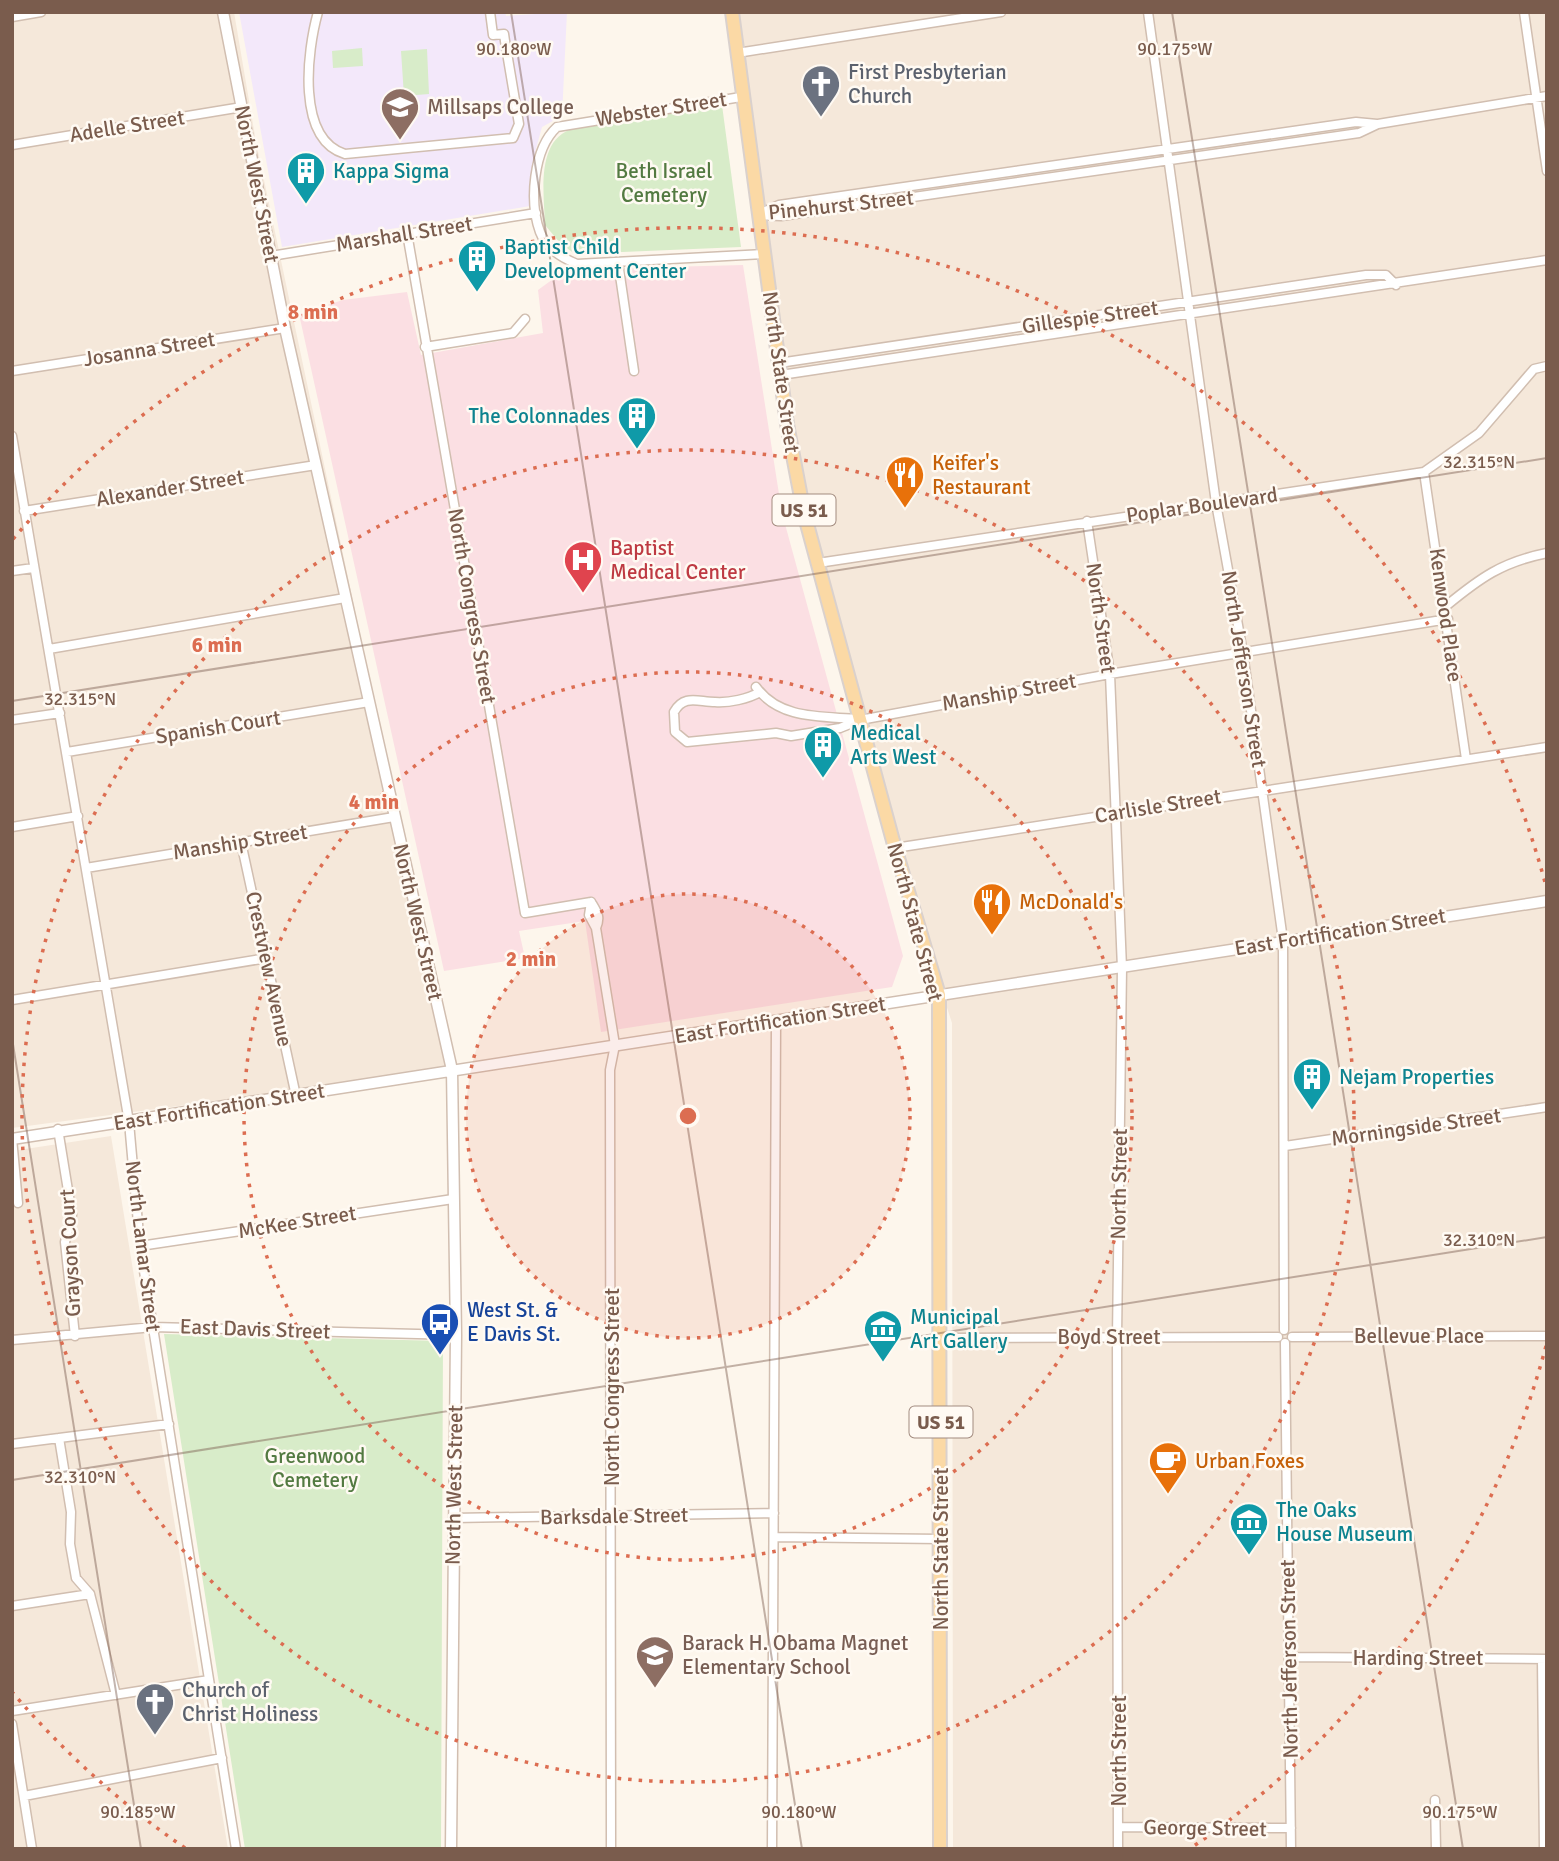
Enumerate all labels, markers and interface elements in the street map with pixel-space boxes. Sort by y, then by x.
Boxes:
text: 90.180°W [476,38,552,60]
text: 90.175°W [1137,38,1213,60]
place label: First Presbyterian Church [848,59,1007,109]
church icon: First Presbyterian Church [800,63,842,118]
school or university icon: Millsaps College [379,86,421,141]
street label: Webster Street [594,86,728,132]
place label: Millsaps College [427,94,574,120]
street label: North West Street [229,103,285,265]
street label: Adelle Street [68,104,186,148]
building icon: Kappa Sigma [285,150,327,205]
place label: Kappa Sigma [333,158,450,184]
park label: Beth Israel Cemetery [616,158,712,208]
street label: Pinehurst Street [767,184,915,226]
street label: Marshall Street [334,210,474,258]
place label: Baptist Child Development Center [504,234,686,284]
building icon: Baptist Child Development Center [456,238,498,293]
street label: North State Street [757,289,805,455]
street label: Gillespie Street [1020,295,1160,339]
text: 8 min [288,299,338,325]
street label: Josanna Street [81,326,217,372]
building icon: The Colonnades [616,395,658,450]
place label: The Colonnades [468,403,610,429]
place label: Keifer's Restaurant [932,450,1031,500]
text: 32.315°N [1443,451,1515,473]
restaurant icon: Keifer's Restaurant [884,454,926,509]
street label: Alexander Street [94,463,246,513]
street label: Poplar Boulevard [1125,481,1279,529]
road number: US 51 [772,495,836,526]
street label: North Congress Street [442,506,502,706]
place label: Baptist Medical Center [610,535,746,585]
hospital icon: Baptist Medical Center [562,539,604,594]
street label: Kenwood Place [1424,546,1468,684]
street label: North Street [1080,561,1122,675]
street label: North Jefferson Street [1216,569,1272,769]
text: 6 min [192,632,242,658]
street label: Manship Street [940,667,1078,717]
text: 32.315°N [44,688,116,710]
street label: Spanish Court [154,704,282,750]
place label: Medical Arts West [850,720,936,770]
building icon: Medical Arts West [802,724,844,779]
street label: Carlisle Street [1093,783,1223,829]
text: 4 min [349,789,399,815]
street label: Manship Street [171,819,309,865]
street label: North State Street [881,840,949,1004]
street label: North West Street [387,841,449,1003]
restaurant icon: McDonald's [971,881,1013,936]
street label: Crestview Avenue [240,889,298,1049]
place label: McDonald's [1019,889,1123,915]
street label: East Fortification Street [1233,902,1447,962]
text: 2 min [506,946,556,972]
street label: East Fortification Street [673,990,887,1050]
building icon: Nejam Properties [1291,1056,1333,1111]
place label: Nejam Properties [1339,1064,1494,1090]
street label: East Fortification Street [112,1077,326,1137]
street label: Morningside Street [1329,1102,1503,1152]
centre of rings [676,1104,700,1128]
street label: North Street [1105,1128,1133,1240]
street label: North Lamar Street [120,1159,166,1333]
street label: Grayson Court [54,1188,86,1318]
street label: McKee Street [236,1200,358,1244]
text: 32.310°N [1443,1229,1515,1251]
street label: North Congress Street [599,1288,625,1486]
place label: West St. & E Davis St. [467,1297,561,1347]
bus stop icon: West St. & E Davis St. [419,1301,461,1356]
place label: Municipal Art Gallery [910,1304,1008,1354]
museum icon: Municipal Art Gallery [862,1308,904,1363]
street label: East Davis Street [179,1313,331,1345]
street label: Bellevue Place [1354,1323,1484,1349]
street label: Boyd Street [1057,1324,1161,1350]
street label: North West Street [440,1405,468,1565]
road number: US 51 [909,1406,972,1438]
cafe icon: Urban Foxes [1147,1440,1189,1495]
park label: Greenwood Cemetery [265,1443,365,1493]
place label: Urban Foxes [1195,1448,1304,1474]
text: 32.310°N [44,1466,116,1488]
street label: North State Street [928,1467,954,1631]
place label: The Oaks House Museum [1276,1497,1413,1547]
museum icon: The Oaks House Museum [1228,1501,1270,1556]
street label: Barksdale Street [540,1502,688,1530]
street label: North Jefferson Street [1274,1559,1304,1759]
place label: Barack H. Obama Magnet Elementary School [682,1630,908,1680]
school or university icon: Barack H. Obama Magnet Elementary School [634,1634,676,1689]
street label: Harding Street [1353,1645,1483,1671]
place label: Church of Christ Holiness [182,1677,318,1727]
church icon: Church of Christ Holiness [134,1681,176,1736]
street label: North Street [1106,1695,1132,1807]
text: 90.185°W [100,1801,176,1823]
text: 90.180°W [761,1801,837,1823]
text: 90.175°W [1422,1801,1498,1823]
street label: George Street [1143,1814,1267,1842]

